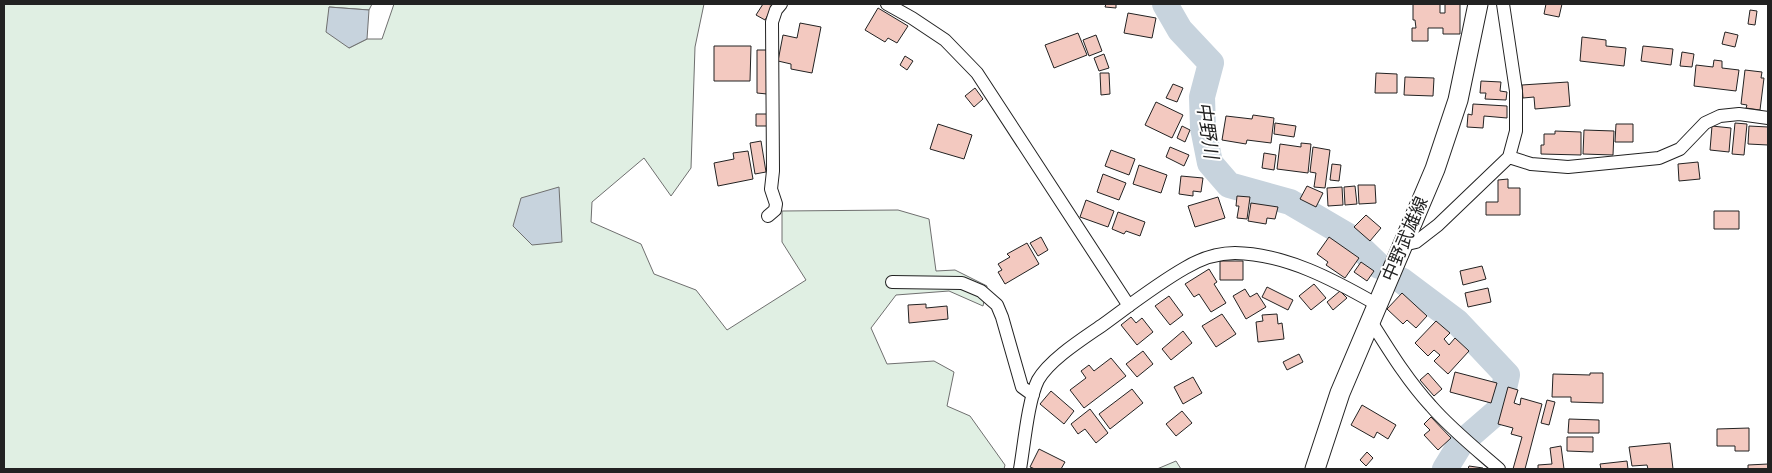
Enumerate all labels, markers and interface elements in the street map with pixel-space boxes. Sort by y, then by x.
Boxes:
water label: 中野川 [1192,100,1223,162]
street label: 中野武雄線 [1377,193,1433,285]

